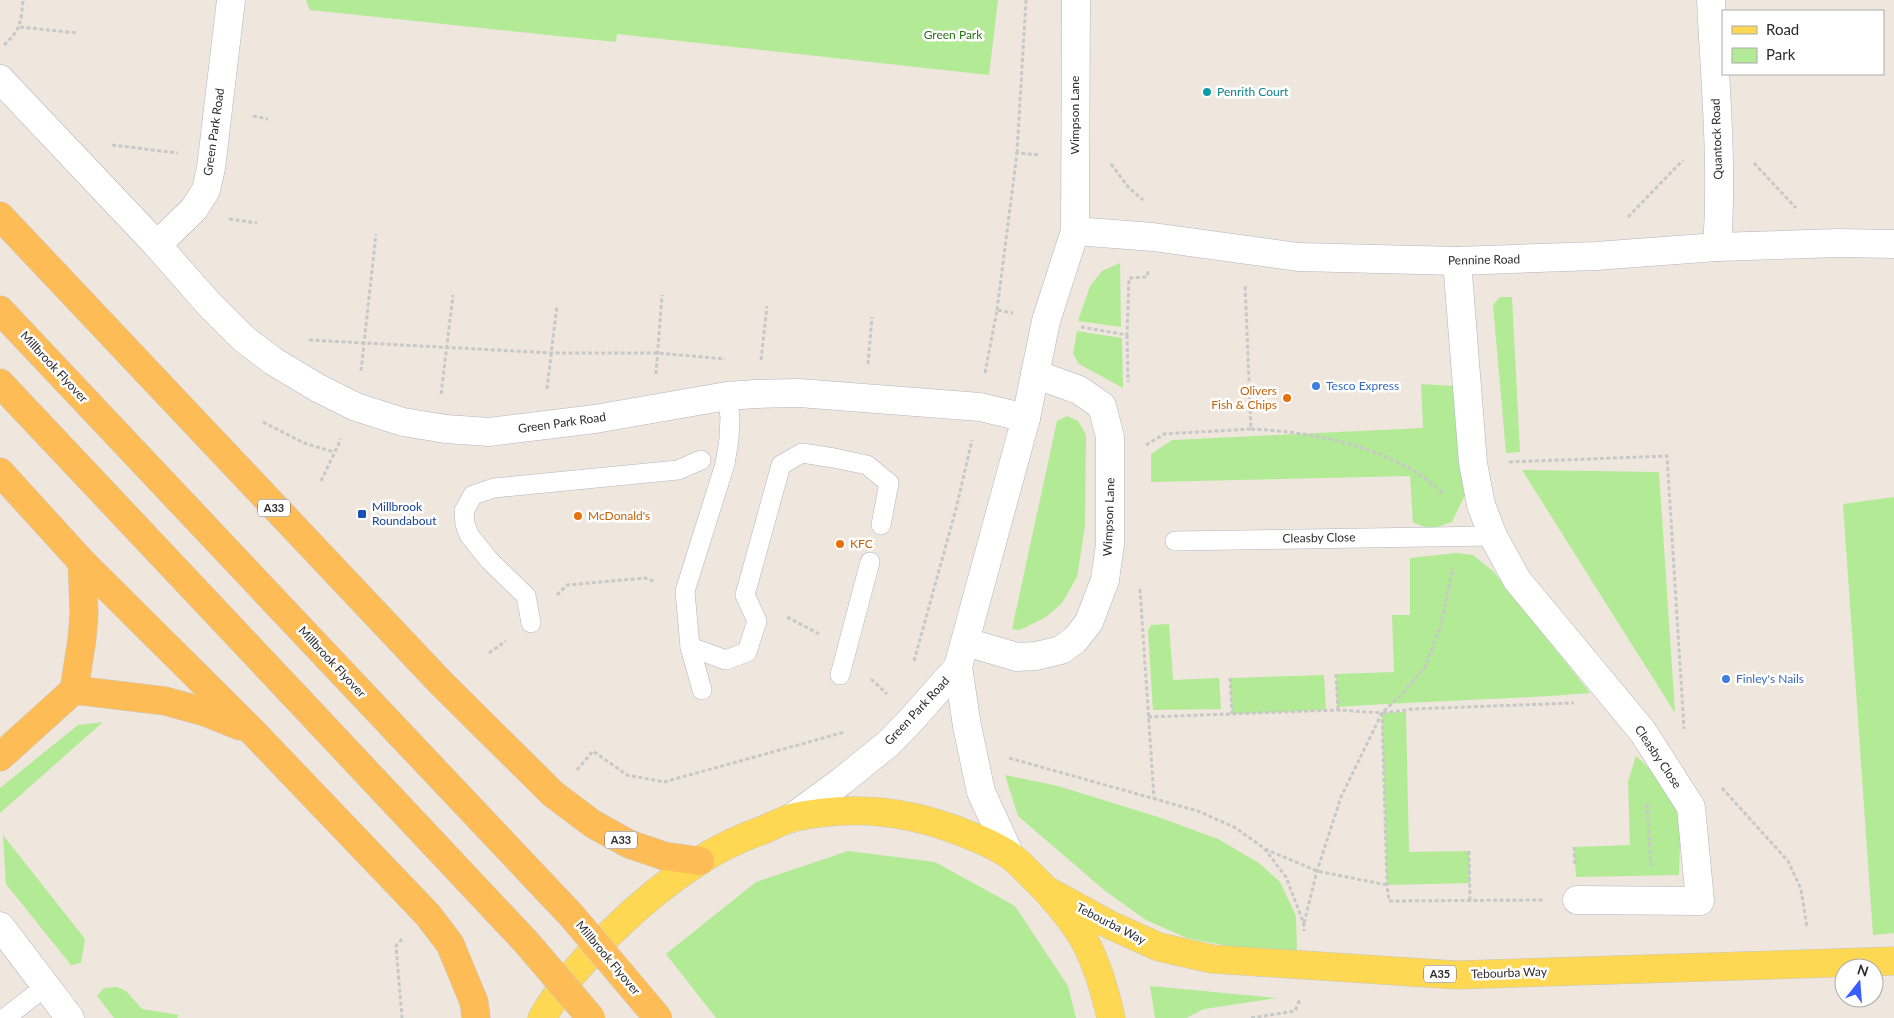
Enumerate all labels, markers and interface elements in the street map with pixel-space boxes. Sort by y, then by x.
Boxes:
legend [1722,10,1884,75]
text: Road [1766,20,1799,38]
park label: Green Park [924,27,983,42]
text: Park [1766,45,1796,63]
street label: Wimpson Lane [1067,76,1082,154]
place label: Penrith Court [1217,84,1289,99]
marker: Penrith Court [1201,86,1213,98]
street label: Green Park Road [200,87,227,177]
street label: Quantock Road [1708,98,1725,180]
street label: Pennine Road [1448,251,1520,268]
street label: Millbrook Flyover [17,328,92,406]
place label: Tesco Express [1326,378,1399,393]
marker: Tesco Express [1310,380,1322,392]
place label: Olivers Fish & Chips [1211,383,1277,412]
marker: Olivers Fish & Chips [1281,392,1293,404]
street label: Green Park Road [517,409,607,436]
street label: Wimpson Lane [1100,477,1117,557]
road number: A33 [258,499,290,516]
place label: Millbrook Roundabout [372,499,437,528]
marker: Millbrook Roundabout [356,508,368,520]
place label: McDonald's [588,508,650,523]
marker: McDonald's [572,510,584,522]
street label: Cleasby Close [1282,529,1356,546]
place label: KFC [850,536,873,551]
marker: KFC [834,538,846,550]
street label: Millbrook Flyover [295,623,370,701]
place label: Finley's Nails [1736,671,1804,686]
street label: Green Park Road [881,673,952,748]
marker: Finley's Nails [1720,673,1732,685]
street label: Cleasby Close [1632,722,1685,791]
road number: A33 [605,832,637,848]
street label: Tebourba Way [1074,900,1149,948]
street label: Millbrook Flyover [573,918,644,998]
north arrow [1834,958,1884,1008]
text: N [1855,960,1871,980]
street label: Tebourba Way [1471,964,1548,981]
road number: A35 [1424,966,1456,982]

